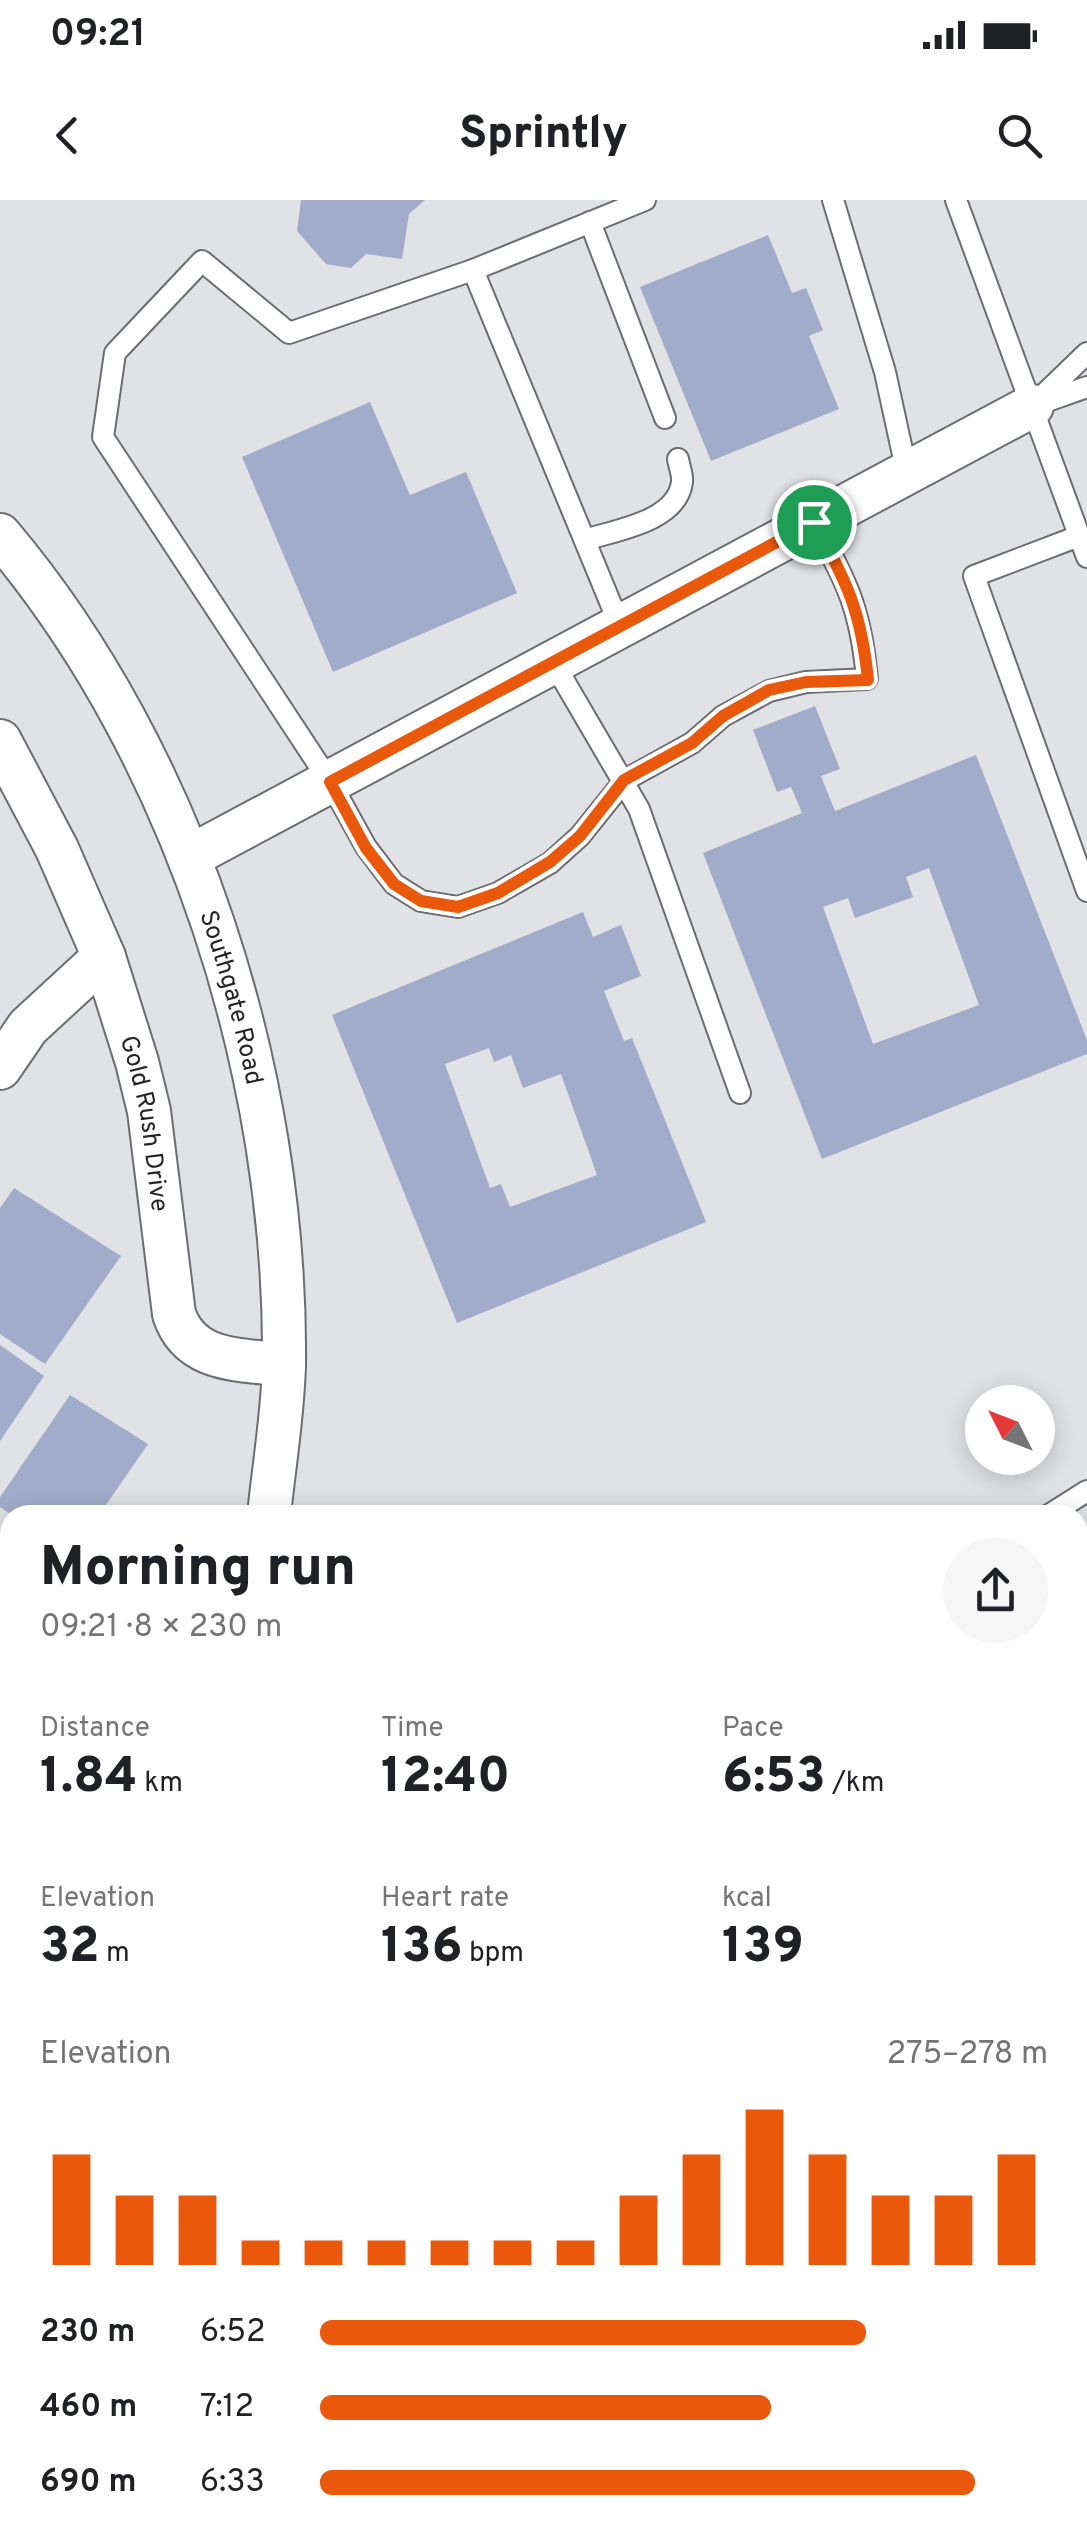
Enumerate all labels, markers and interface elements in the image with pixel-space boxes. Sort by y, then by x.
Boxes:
text: 09:21 [50,11,146,60]
text: Sprintly [459,107,628,164]
icon: back [40,108,95,163]
icon: search [992,108,1047,163]
pin [772,480,857,565]
icon: arrive [787,495,842,550]
street label: Southgate Road [191,907,269,1088]
street label: Gold Rush Drive [111,1032,174,1214]
north arrow [965,1385,1055,1475]
map controls [965,1385,1055,1475]
text: Morning run [40,1535,356,1605]
button: share [943,1538,1048,1643]
text: 09:21 · 8 × 230 m [40,1608,282,1648]
text: Distance [40,1711,150,1747]
text: Time [381,1711,444,1747]
text: Pace [722,1711,784,1747]
text: 1.84 [40,1747,138,1810]
text: 12:40 [381,1747,510,1810]
text: 6:53 [722,1747,826,1810]
text: km [138,1766,183,1802]
text: /km [826,1766,885,1802]
text: Elevation [40,1881,155,1917]
text: Heart rate [381,1881,509,1917]
text: kcal [722,1881,772,1917]
text: 32 [40,1917,100,1980]
text: 136 [381,1917,462,1980]
text: 139 [722,1917,804,1980]
text: m [100,1936,130,1972]
text: bpm [462,1936,524,1972]
text: Elevation [40,2035,172,2075]
text: 275–278 m [887,2035,1048,2075]
text: 230 m [40,2313,135,2353]
text: 6:52 [200,2313,266,2353]
text: 460 m [40,2388,137,2428]
text: 7:12 [200,2388,254,2428]
text: 690 m [40,2463,137,2503]
text: 6:33 [200,2463,265,2503]

